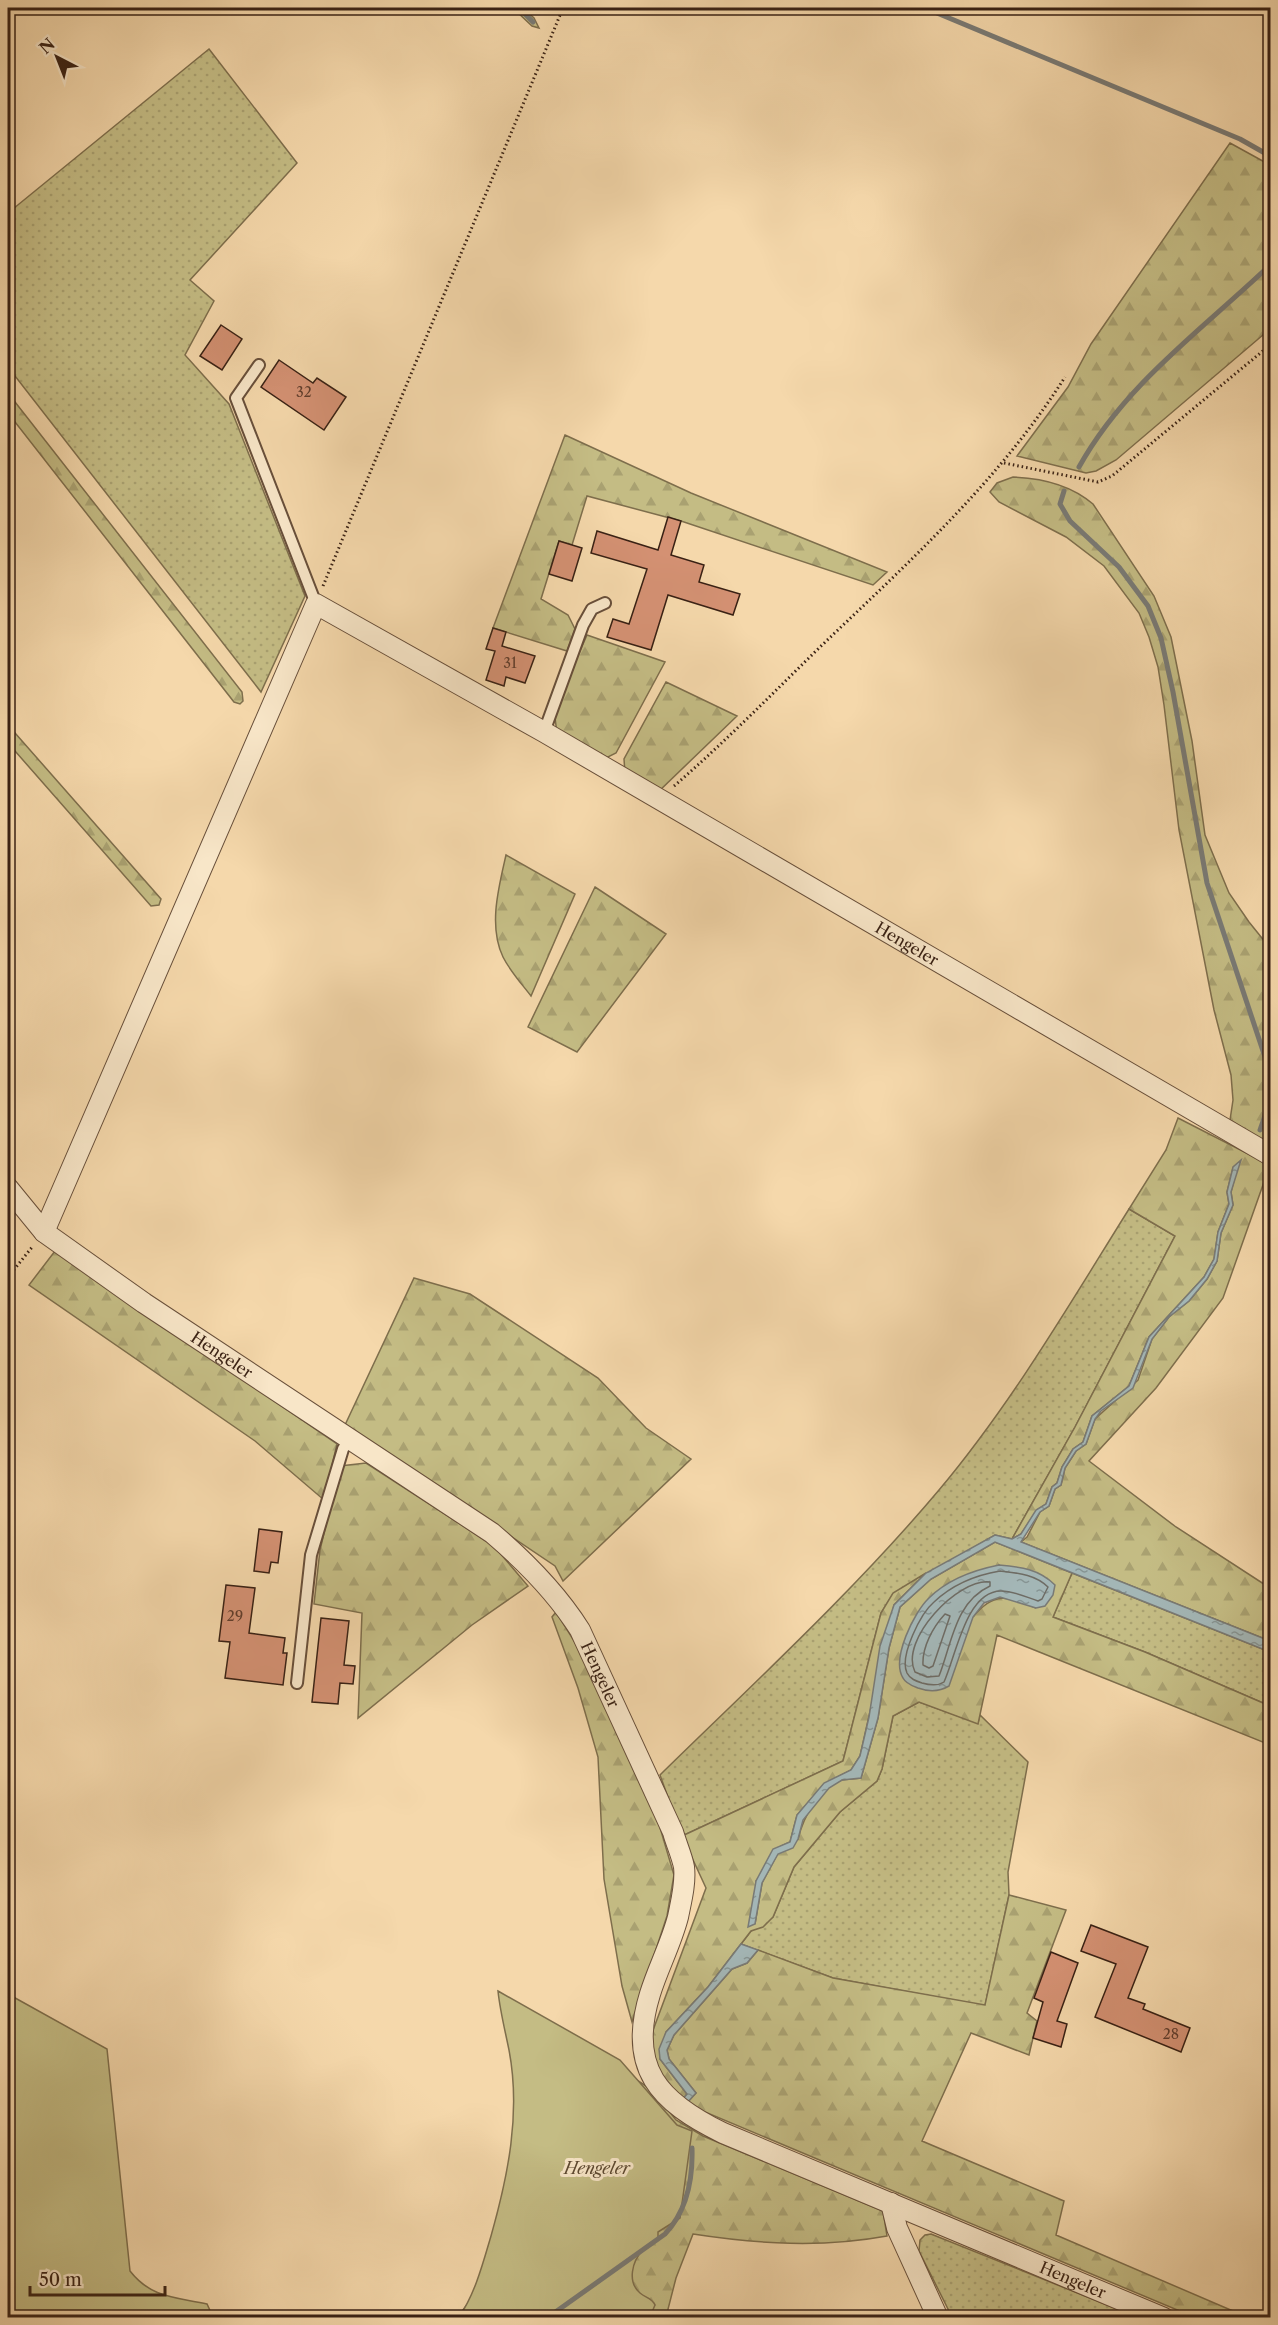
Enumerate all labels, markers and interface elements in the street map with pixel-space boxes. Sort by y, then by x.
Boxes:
north arrow [27,27,87,87]
text: N [35,34,59,58]
house number: 32 [296,383,312,401]
house number: 31 [503,654,517,672]
street label: Hengeler [872,917,943,970]
street label: Hengeler [187,1327,257,1382]
house number: 29 [227,1607,243,1625]
street label: Hengeler [577,1638,624,1711]
house number: 28 [1163,2025,1179,2043]
park label: Hengeler [562,2158,631,2178]
street label: Hengeler [1037,2257,1109,2303]
scale bar [30,2259,165,2297]
text: 50 m [39,2269,82,2291]

